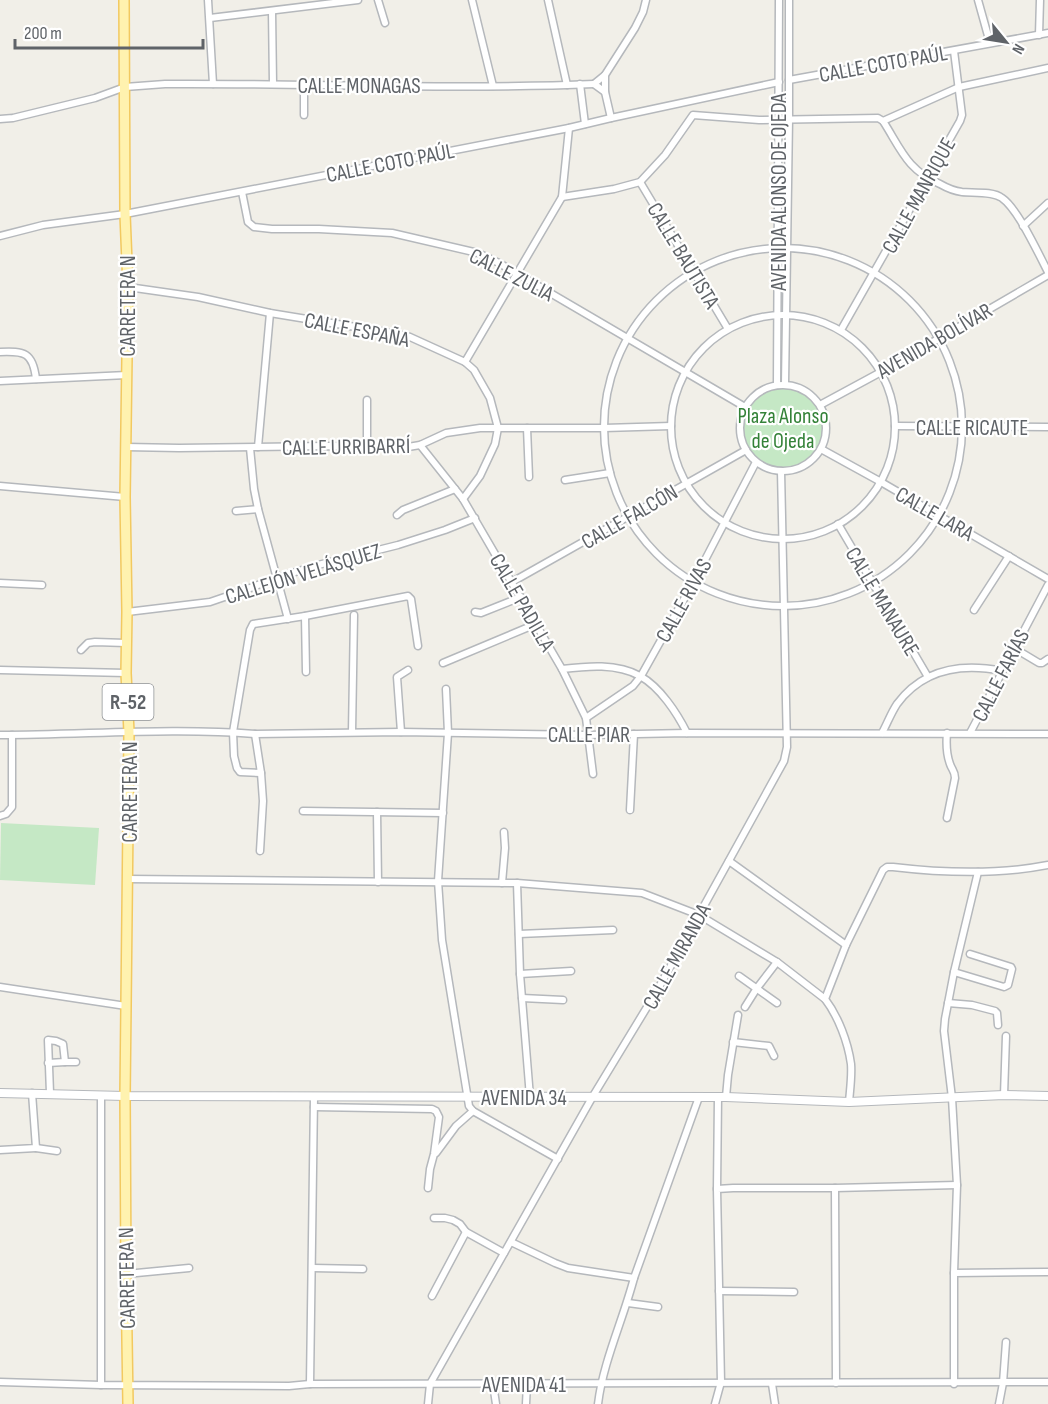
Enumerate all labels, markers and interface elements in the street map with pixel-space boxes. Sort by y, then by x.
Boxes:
scale bar [15,12,202,50]
north arrow [976,12,1036,72]
text: 200 m [24,23,62,44]
street label: CALLE COTO PAÚL [817,40,950,89]
text: N [1007,40,1028,57]
street label: CALLE MONAGAS [297,73,421,100]
street label: AVENIDA ALONSO DE OJEDA [766,93,793,292]
street label: CALLE MANRIQUE [876,133,962,258]
street label: CALLE COTO PAÚL [324,138,457,189]
street label: CALLE BAUTISTA [641,198,725,314]
street label: CALLE ZULIA [465,243,558,308]
street label: CARRETERA N [115,255,142,357]
street label: AVENIDA BOLÍVAR [871,297,997,386]
street label: CALLE ESPAÑA [302,307,412,354]
park label: Plaza Alonso de Ojeda [737,403,829,455]
street label: CALLE RICAUTE [916,415,1028,442]
street label: CALLE URRIBARRÍ [282,433,411,462]
street label: CALLE FALCÓN [577,479,683,556]
street label: CALLE LARA [890,481,979,548]
street label: CALLEJÓN VELÁSQUEZ [222,538,385,611]
street label: CALLE MANAURE [839,543,925,661]
street label: CALLE PADILLA [483,549,561,657]
street label: CALLE RIVAS [650,554,718,647]
street label: CALLE FARÍAS [967,625,1036,726]
road number: R-52 [102,684,154,720]
street label: CALLE PIAR [548,722,630,749]
street label: CARRETERA N [117,741,144,843]
street label: CALLE MIRANDA [637,898,718,1014]
street label: AVENIDA 34 [480,1085,567,1112]
street label: CARRETERA N [113,1227,142,1329]
street label: AVENIDA 41 [481,1372,566,1399]

